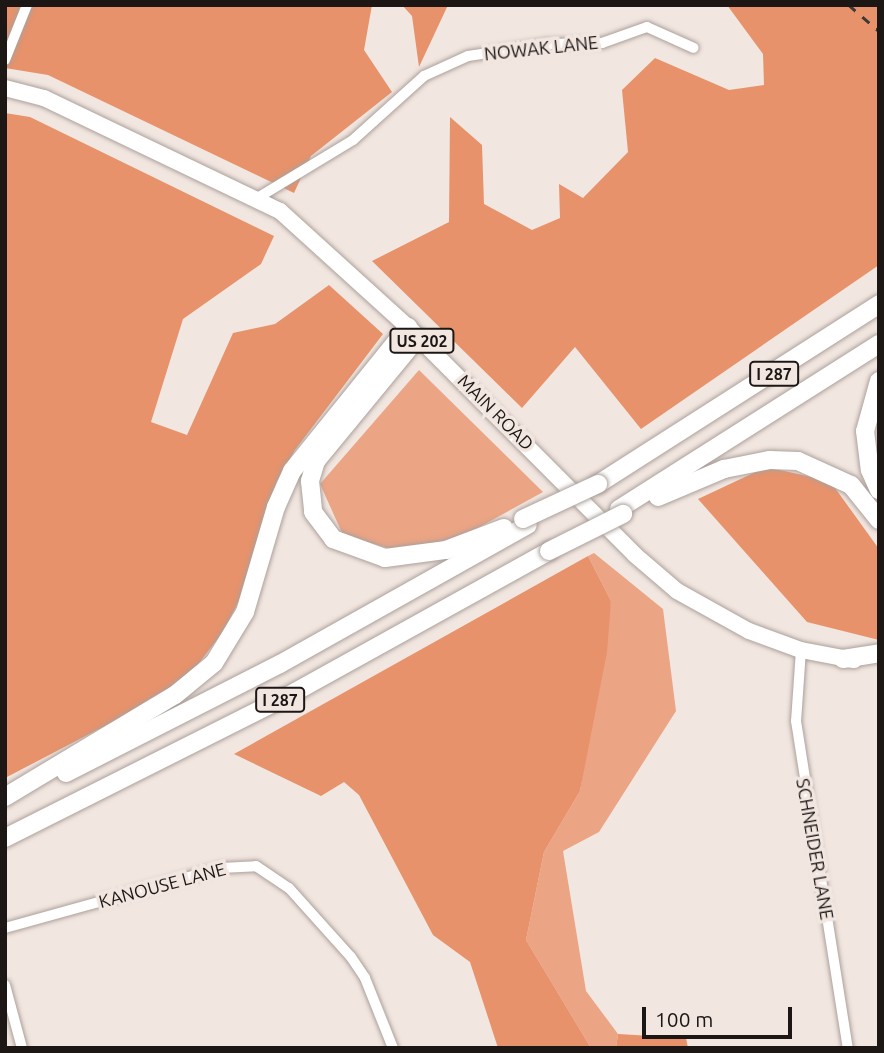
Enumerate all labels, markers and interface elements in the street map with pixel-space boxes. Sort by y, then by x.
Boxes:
street label: NOWAK LANE [483,31,599,65]
road number: US 202 [389,328,455,354]
road number: I 287 [748,362,800,386]
street label: MAIN ROAD [454,370,538,454]
road number: I 287 [254,688,306,712]
street label: SCHNEIDER LANE [792,777,838,921]
street label: KANOUSE LANE [96,858,228,912]
scale bar [646,993,796,1038]
text: 100 m [655,1007,713,1031]

